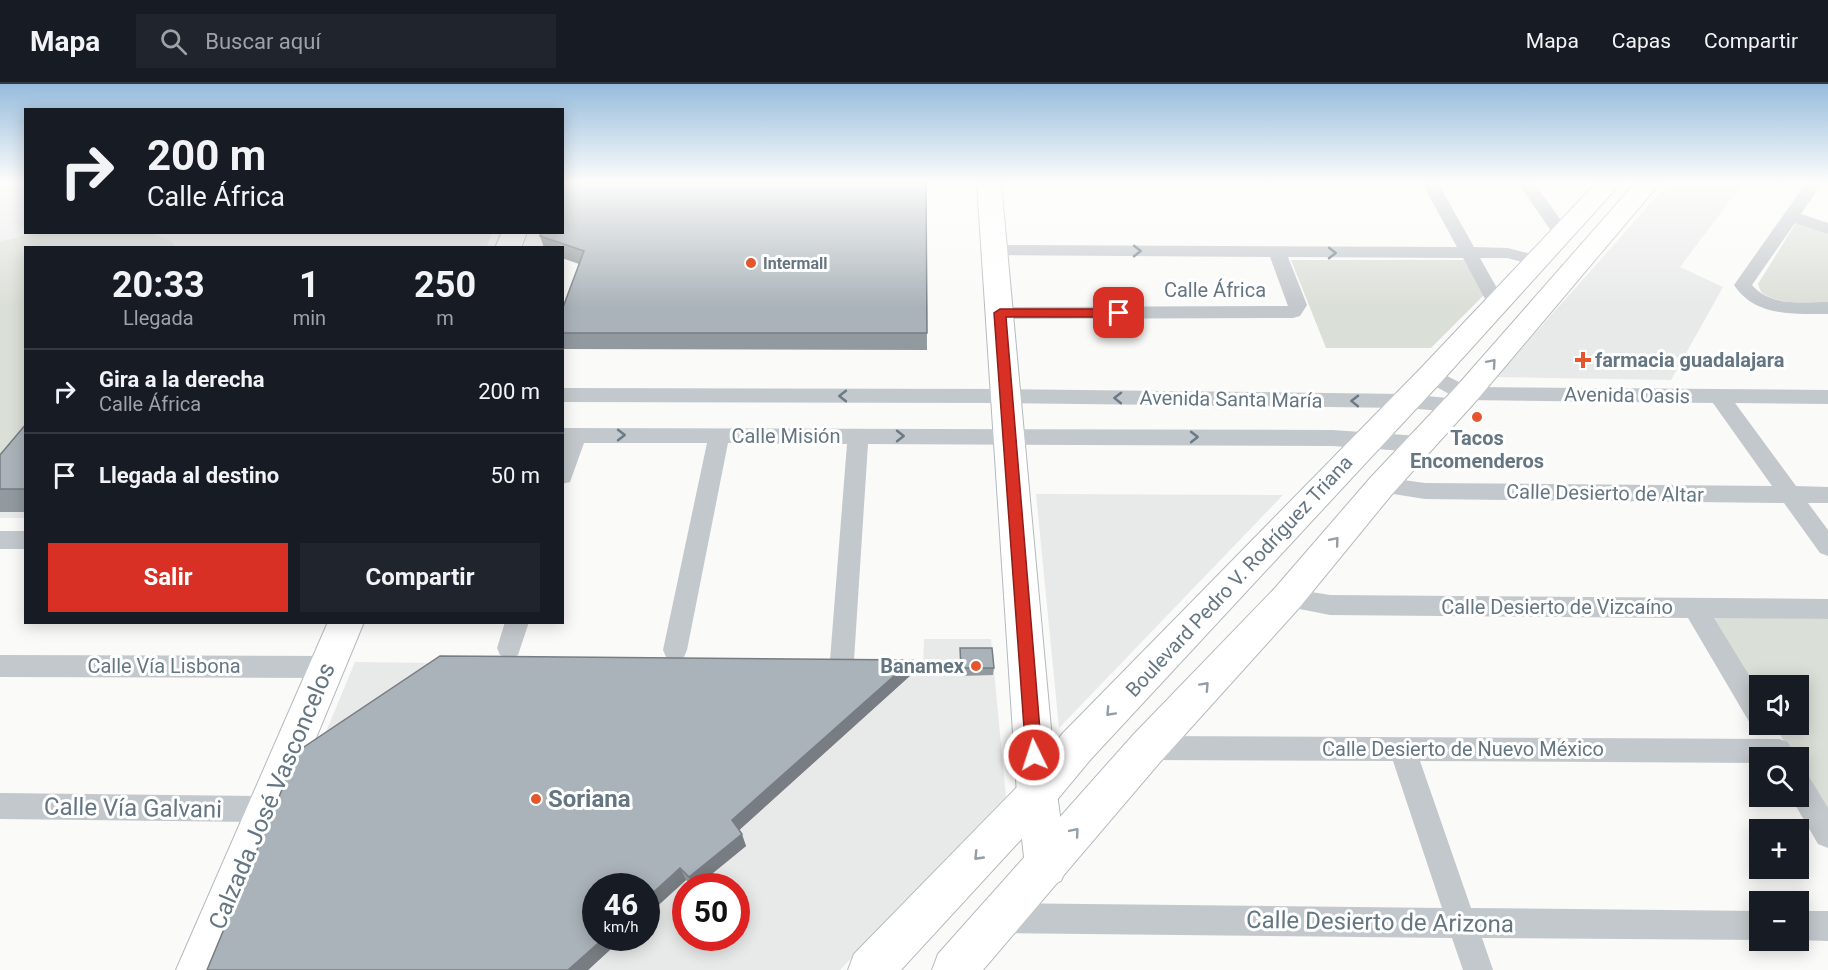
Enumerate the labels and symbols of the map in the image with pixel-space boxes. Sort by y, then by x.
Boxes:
one-way arrow [1133,245,1142,258]
one-way arrow [1328,247,1337,259]
place label: Intermall [763,254,827,273]
marker: Intermall [744,256,758,270]
street label: Calle África [1164,278,1266,302]
pin [1093,287,1144,338]
place label: farmacia guadalajara [1595,348,1785,372]
marker: farmacia guadalajara [1576,353,1590,367]
one-way arrow [1485,359,1496,370]
street label: Avenida Oasis [1564,382,1690,408]
street label: Avenida Santa María [1139,385,1323,413]
one-way arrow [838,390,847,402]
one-way arrow [1114,392,1123,404]
one-way arrow [1351,395,1360,407]
marker: Tacos Encomenderos [1470,410,1484,424]
street label: Calle Misión [731,424,841,448]
place label: Tacos Encomenderos [1410,426,1544,473]
one-way arrow [616,429,625,441]
one-way arrow [895,430,904,442]
one-way arrow [1189,431,1198,443]
street label: Boulevard Pedro V. Rodríguez Triana [1121,450,1357,702]
street label: Calle Desierto de Altar [1506,479,1704,507]
one-way arrow [1328,537,1339,548]
street label: Calle Desierto de Vizcaíno [1441,595,1673,619]
street label: Calle Vía Lisbona [87,654,241,678]
place label: Banamex [880,654,965,678]
street label: Calzada José Vasconcelos [203,658,341,934]
marker: Banamex [969,659,983,673]
one-way arrow [1198,682,1209,692]
one-way arrow [1106,705,1117,716]
position arrow [1002,723,1066,787]
street label: Calle Desierto de Nuevo México [1322,737,1604,761]
place label: Soriana [548,785,631,813]
street label: Calle Vía Galvani [44,792,222,824]
marker: Soriana [529,792,543,806]
one-way arrow [1068,828,1079,839]
one-way arrow [975,848,986,859]
speed limit sign: 50 [672,873,750,951]
street label: Calle Desierto de Arizona [1246,906,1514,938]

